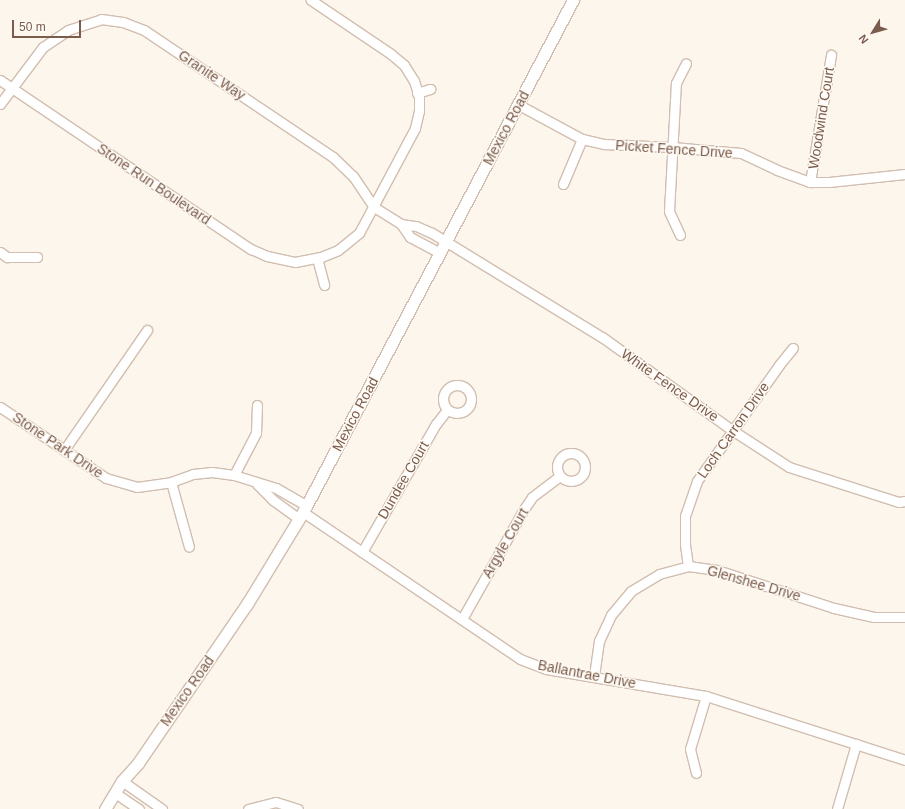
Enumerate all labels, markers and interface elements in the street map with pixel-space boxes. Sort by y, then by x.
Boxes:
scale bar [14,12,83,38]
north arrow [853,12,893,52]
text: 50 m [19,20,46,34]
text: N [856,32,871,46]
street label: Granite Way [175,46,249,104]
street label: Woodwind Court [805,66,837,170]
street label: Mexico Road [479,88,533,168]
street label: Picket Fence Drive [615,137,733,161]
street label: Stone Run Boulevard [94,140,214,228]
street label: White Fence Drive [618,345,722,425]
street label: Mexico Road [328,374,382,454]
street label: Loch Carron Drive [694,379,772,481]
street label: Stone Park Drive [9,408,107,482]
street label: Dundee Court [374,438,432,522]
street label: Argyle Court [478,505,532,581]
street label: Glenshee Drive [705,562,803,604]
street label: Mexico Road [157,653,217,729]
street label: Ballantrae Drive [537,656,637,692]

